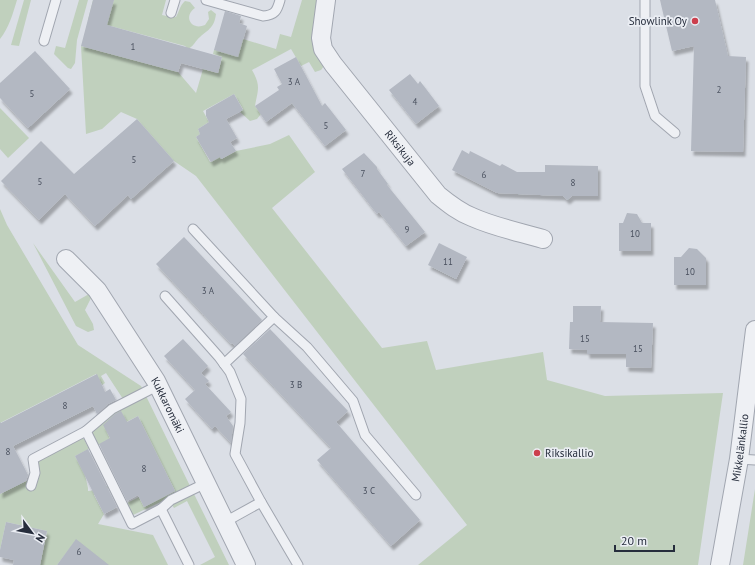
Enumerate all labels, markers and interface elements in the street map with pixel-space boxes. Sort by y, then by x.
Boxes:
place label: Showlink Oy [629,14,688,28]
marker: Showlink Oy [690,16,700,26]
house number: 1 [131,41,136,52]
house number: 3 A [288,76,301,87]
house number: 2 [717,84,722,95]
house number: 5 [30,88,35,99]
house number: 4 [413,96,418,107]
house number: 5 [324,120,329,131]
street label: Riksikuja [382,127,419,169]
house number: 5 [132,154,137,165]
house number: 7 [361,168,366,179]
house number: 6 [482,169,487,180]
house number: 5 [38,176,43,187]
house number: 8 [571,177,576,188]
house number: 9 [405,224,410,235]
house number: 10 [630,228,640,239]
house number: 11 [443,256,453,267]
house number: 10 [685,266,695,277]
house number: 3 A [202,285,215,296]
house number: 15 [580,333,590,344]
house number: 15 [633,343,643,354]
street label: Kukkaromäki [148,374,187,435]
house number: 3 B [290,379,302,390]
house number: 8 [63,400,68,411]
street label: Mikkelänkallio [728,413,752,483]
house number: 8 [6,446,11,457]
place label: Riksikallio [545,446,593,460]
marker: Riksikallio [532,448,542,458]
house number: 8 [142,463,147,474]
house number: 3 C [363,485,375,496]
north arrow [12,513,52,553]
scale bar [615,527,674,553]
text: N [33,532,48,545]
text: 20 m [621,533,647,548]
house number: 6 [77,546,82,557]

